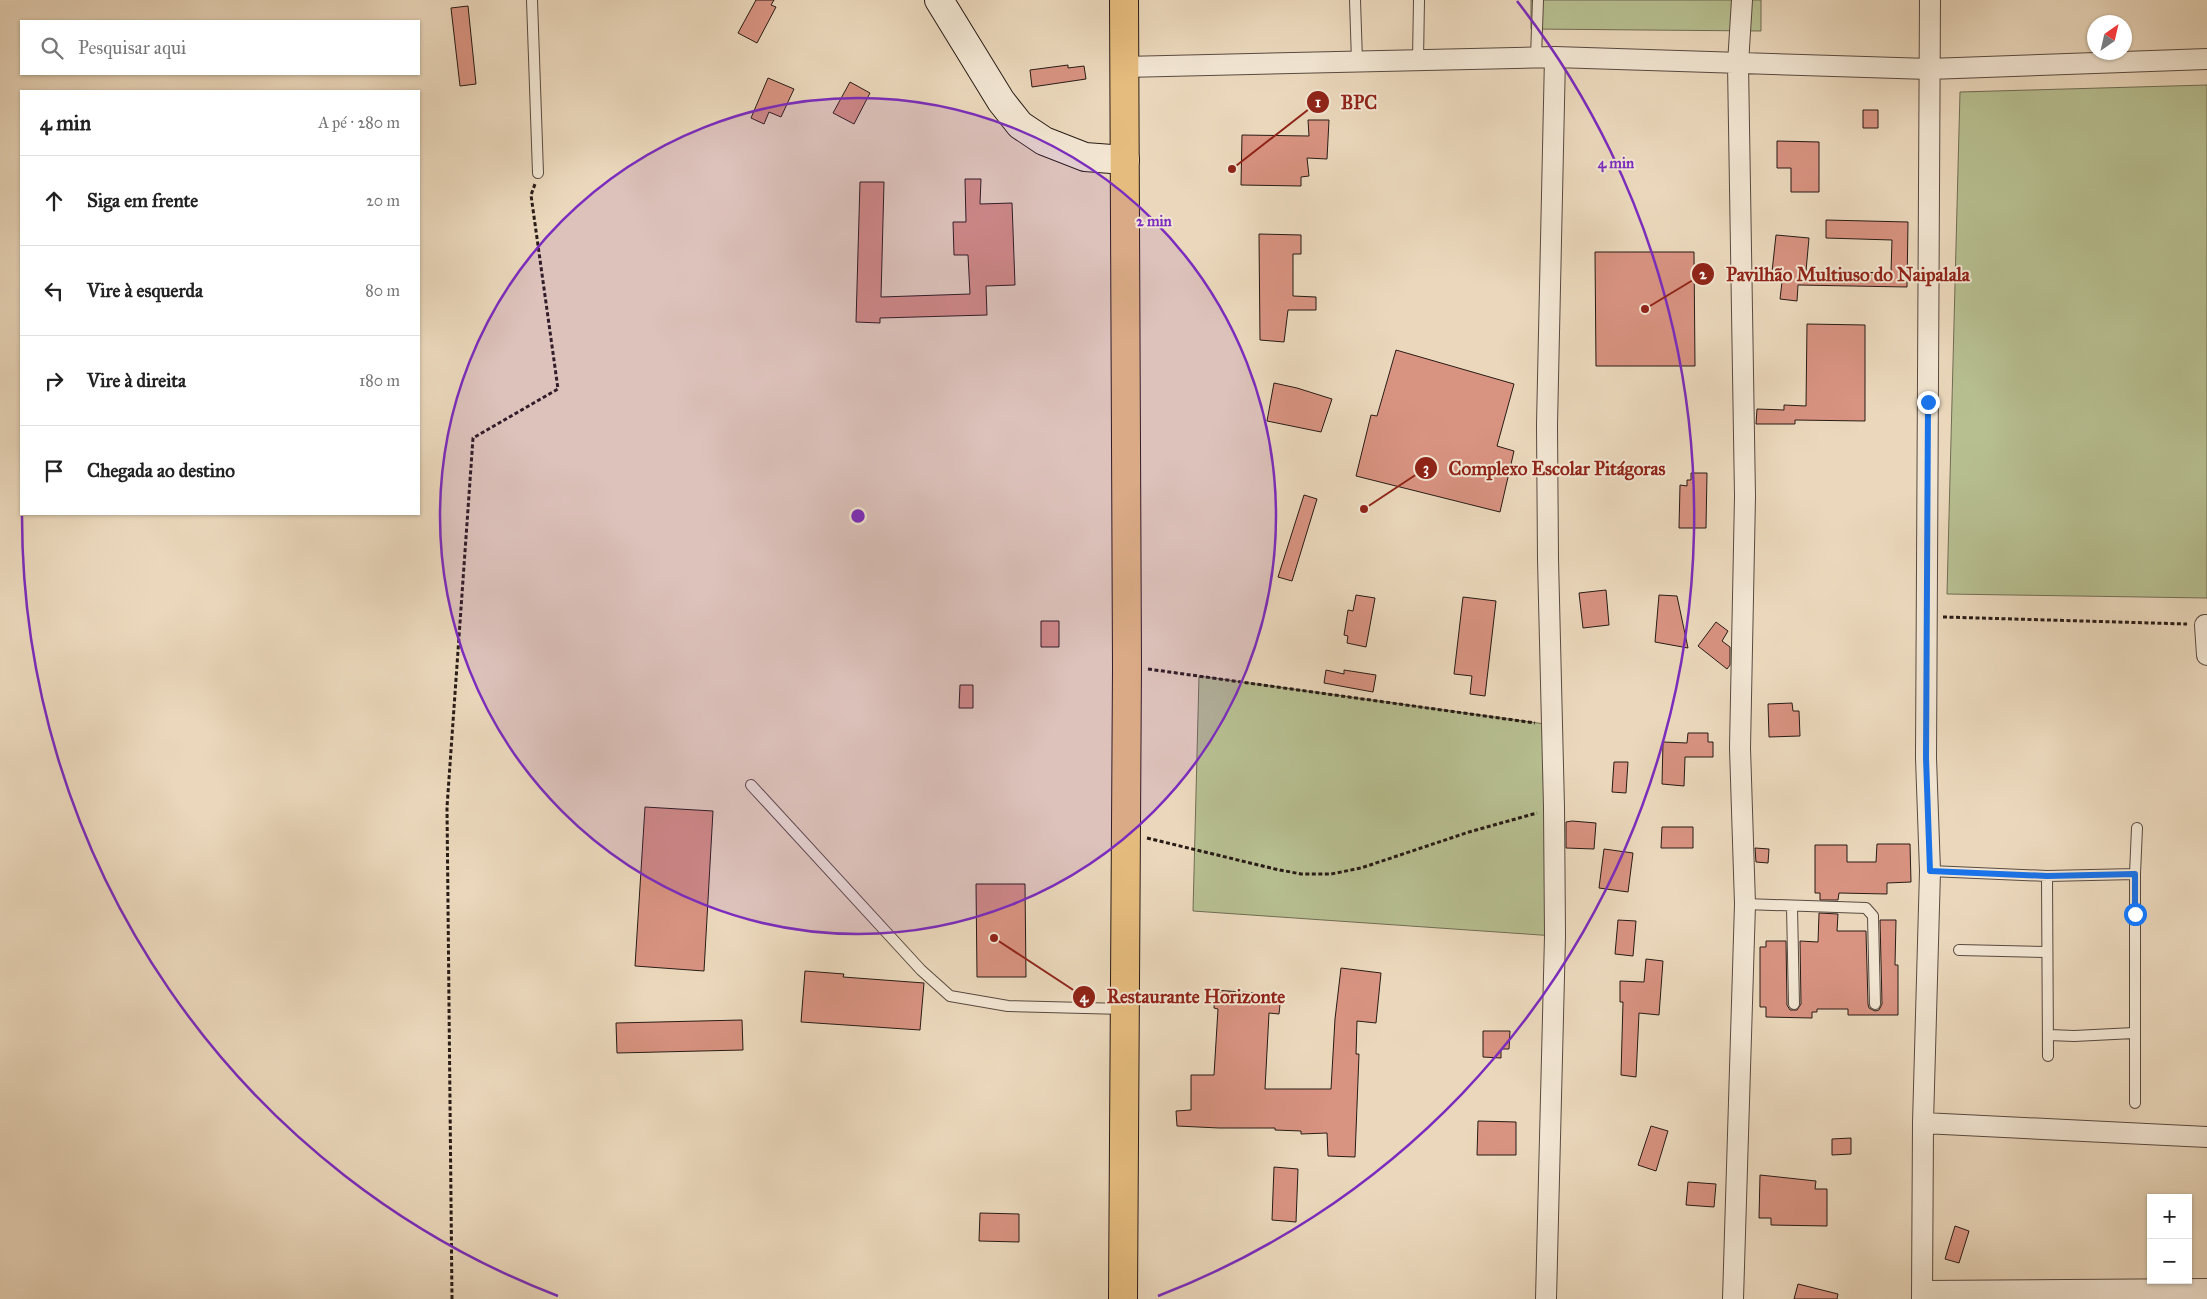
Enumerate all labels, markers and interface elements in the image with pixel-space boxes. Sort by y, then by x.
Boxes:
north arrow [2087,15,2132,60]
search box [20,20,420,75]
icon: search [38,34,66,62]
text: Pesquisar aqui [78,36,186,59]
callout: BPC [1305,85,1387,119]
text: BPC [1341,91,1377,114]
text: 1 [1315,93,1321,111]
text: 4 min [40,110,91,136]
text: A pé · 280 m [318,113,400,132]
text: 4 min [1598,154,1635,173]
icon: ahead [40,187,68,215]
text: Siga em frente [87,189,198,212]
text: 20 m [366,191,400,210]
text: 2 min [1136,212,1173,230]
callout: Pavilhão Multiuso do Naipalala [1691,257,1980,291]
text: Pavilhão Multiuso do Naipalala [1726,263,1971,287]
text: 2 [1699,265,1707,283]
icon: left [40,277,68,305]
text: Vire à esquerda [87,279,203,302]
text: 80 m [365,281,400,300]
icon: right [40,367,68,395]
text: Vire à direita [87,369,186,392]
text: 180 m [359,371,400,390]
route end [1917,391,1940,414]
callout: Complexo Escolar Pitágoras [1413,451,1675,485]
icon: arrive [40,457,68,485]
text: Complexo Escolar Pitágoras [1449,457,1666,481]
text: Chegada ao destino [87,459,235,482]
text: 3 [1423,459,1429,478]
centre of rings [849,507,867,525]
route start [2124,903,2147,926]
callout: Restaurante Horizonte [1072,980,1295,1014]
text: Restaurante Horizonte [1107,985,1285,1008]
text: 4 [1080,988,1089,1007]
map controls [2147,1194,2192,1284]
button: + [2147,1194,2192,1239]
button: − [2147,1239,2192,1284]

